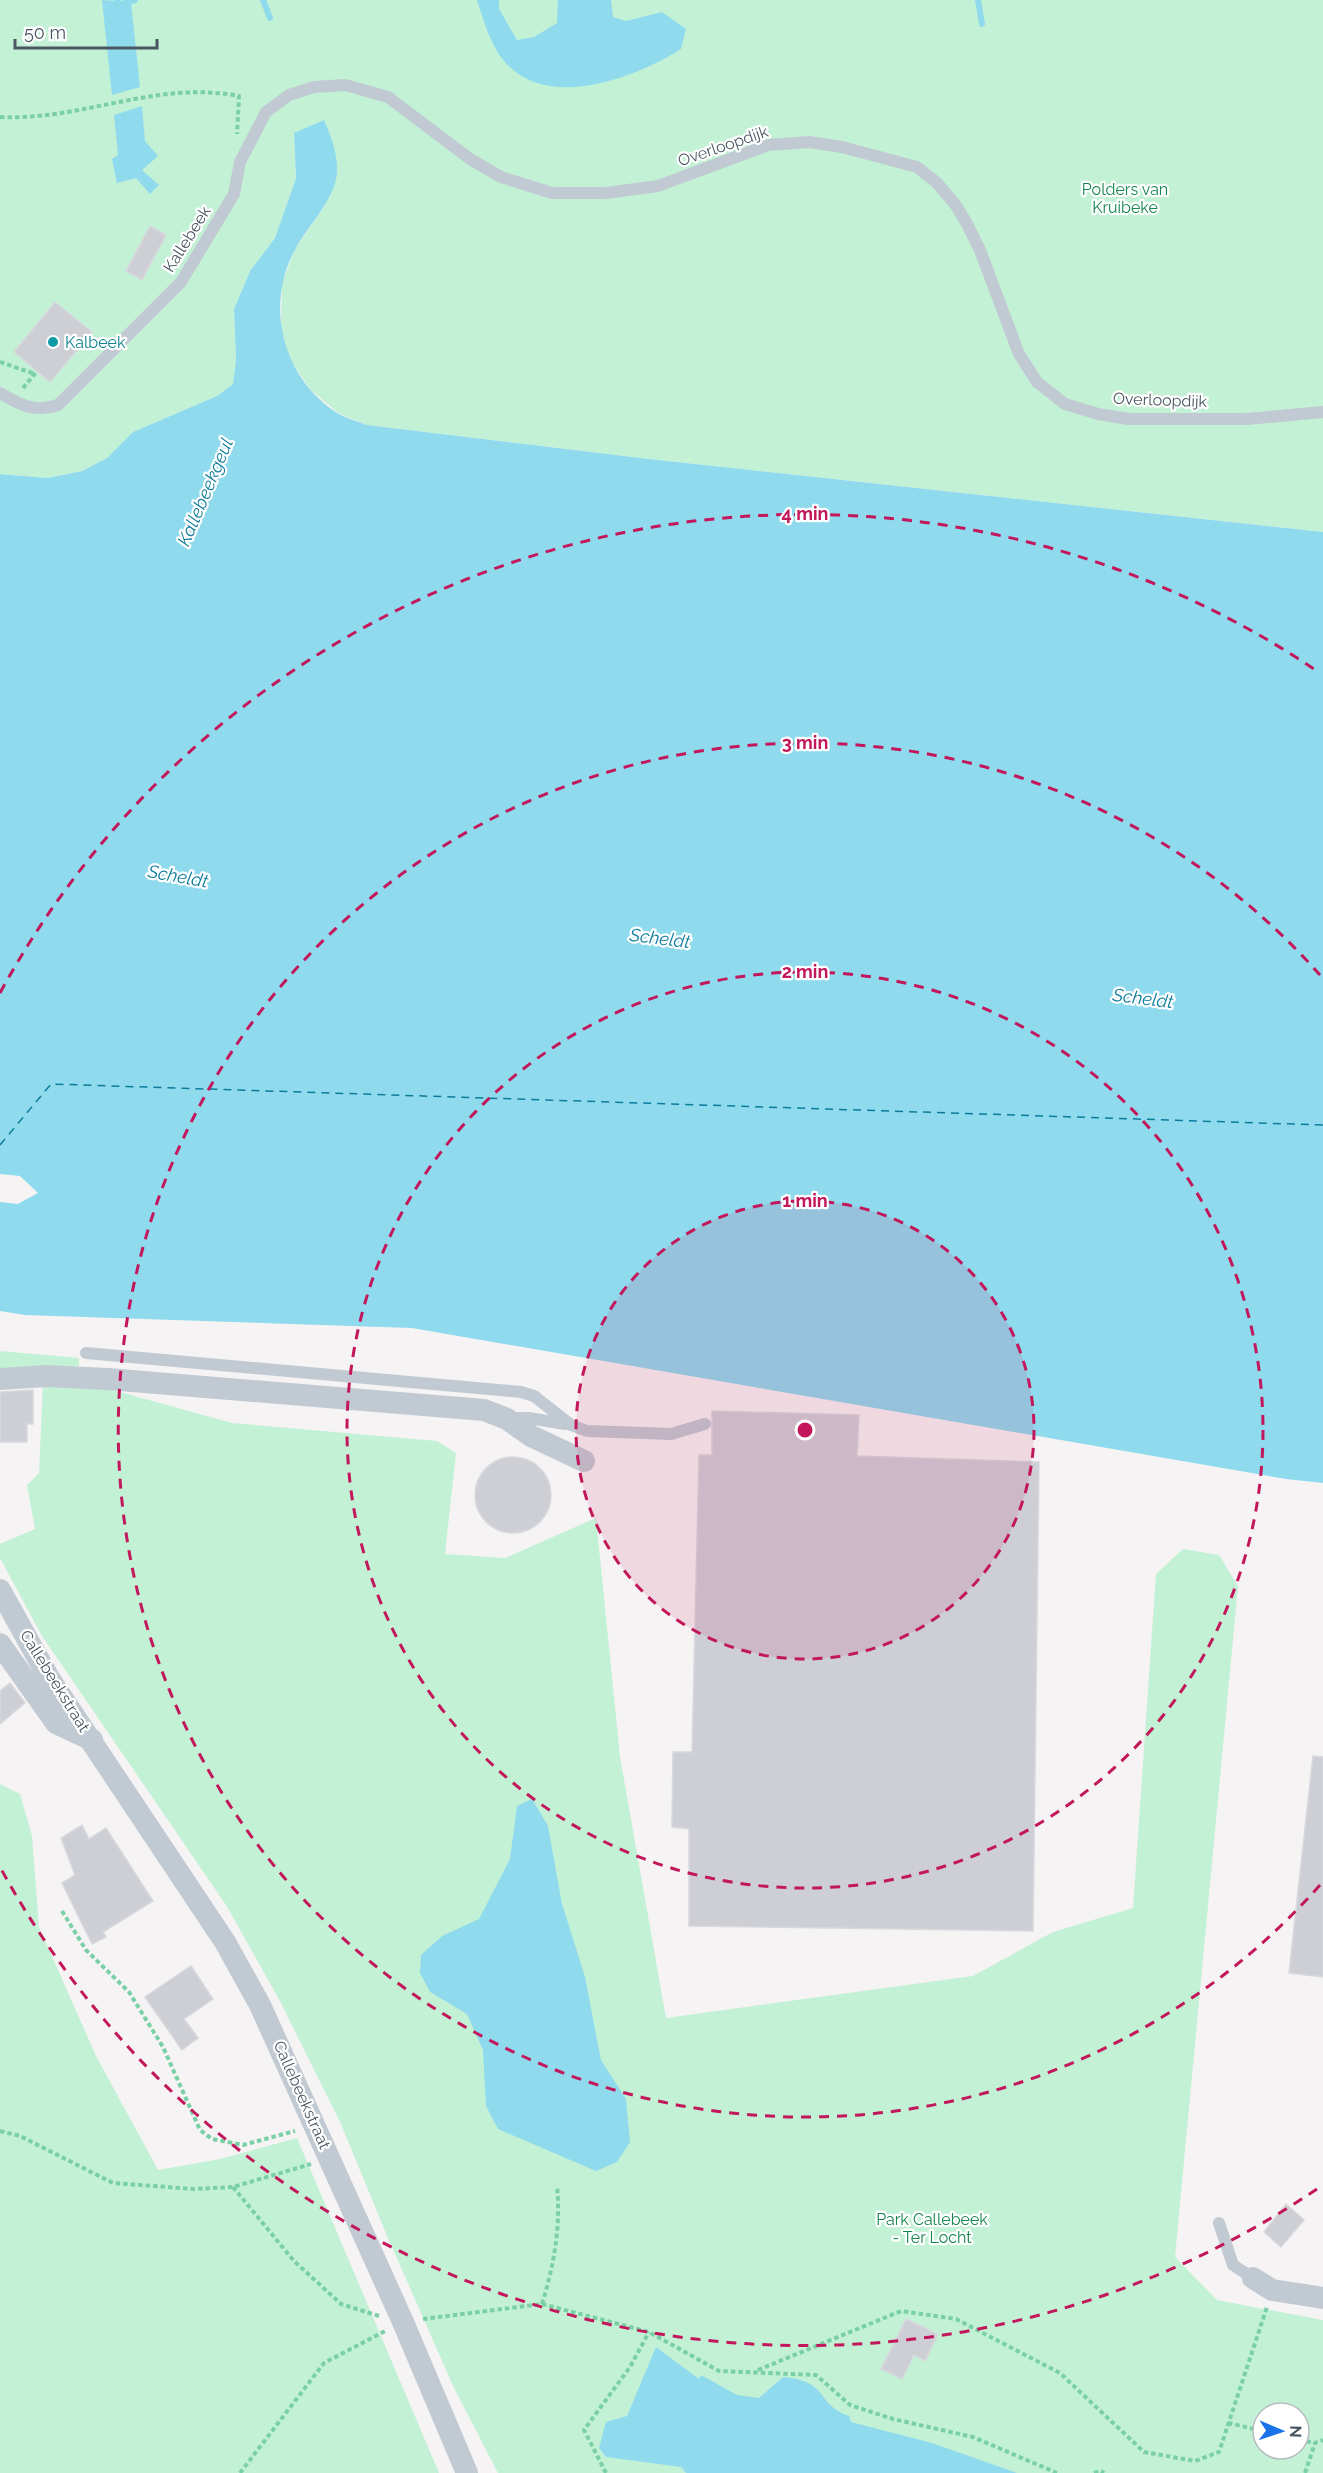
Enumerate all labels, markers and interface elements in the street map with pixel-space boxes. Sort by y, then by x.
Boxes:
scale bar [15,12,158,50]
text: 50 m [24,22,66,43]
street label: Overloopdijk [675,122,771,170]
park label: Polders van Kruibeke [1082,180,1168,217]
street label: Kallebeek [159,202,215,276]
place label: Kalbeek [65,333,126,352]
marker: Kalbeek [46,335,60,349]
street label: Overloopdijk [1113,389,1208,411]
water label: Kallebeekgeul [173,435,237,549]
text: 4 min [782,503,828,524]
text: 3 min [782,732,828,753]
water label: Scheldt [145,860,210,892]
water label: Scheldt [628,924,692,952]
text: 2 min [782,961,828,982]
water label: Scheldt [1111,984,1175,1012]
text: 1 min [782,1190,828,1211]
centre of rings [795,1420,815,1440]
street label: Callebeekstraat [16,1627,94,1736]
street label: Callebeekstraat [270,2038,335,2153]
park label: Park Callebeek - Ter Locht [876,2210,988,2247]
north arrow [1251,2401,1311,2461]
text: N [1286,2425,1305,2438]

